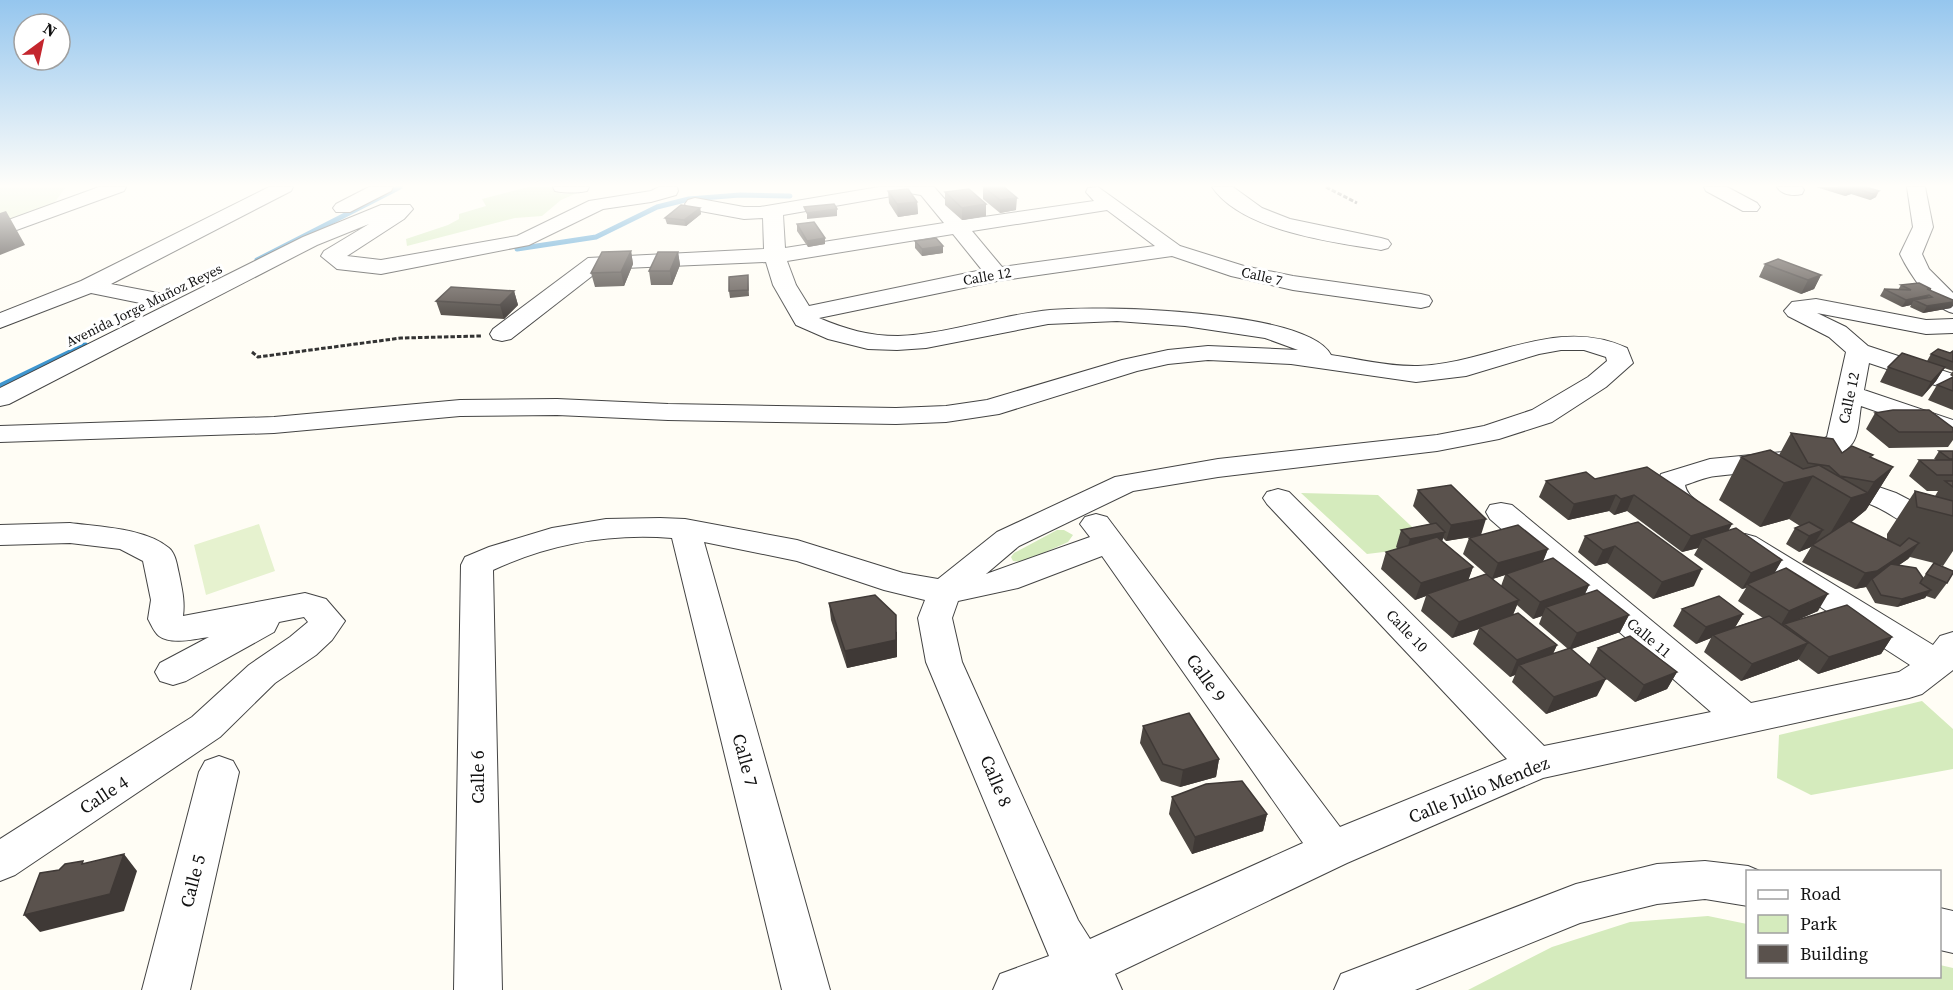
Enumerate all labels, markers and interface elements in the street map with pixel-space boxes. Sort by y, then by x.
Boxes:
north arrow [12,12,72,72]
text: N [39,17,61,42]
street label: Avenida Jorge Muñoz Reyes [63,258,225,352]
street label: Calle 12 [961,262,1013,290]
street label: Calle 7 [1239,262,1285,290]
street label: Calle 12 [1833,370,1864,426]
street label: Calle 10 [1382,605,1433,657]
street label: Calle 11 [1623,613,1676,662]
street label: Calle 9 [1181,649,1232,707]
street label: Calle 7 [726,731,764,789]
street label: Calle 6 [465,750,490,804]
street label: Calle Julio Mendez [1405,750,1553,829]
street label: Calle 8 [974,751,1018,810]
street label: Calle 4 [74,769,133,820]
street label: Calle 5 [174,852,211,910]
legend [1746,870,1941,978]
text: Road [1800,881,1841,906]
text: Park [1800,911,1837,936]
text: Building [1800,941,1868,966]

